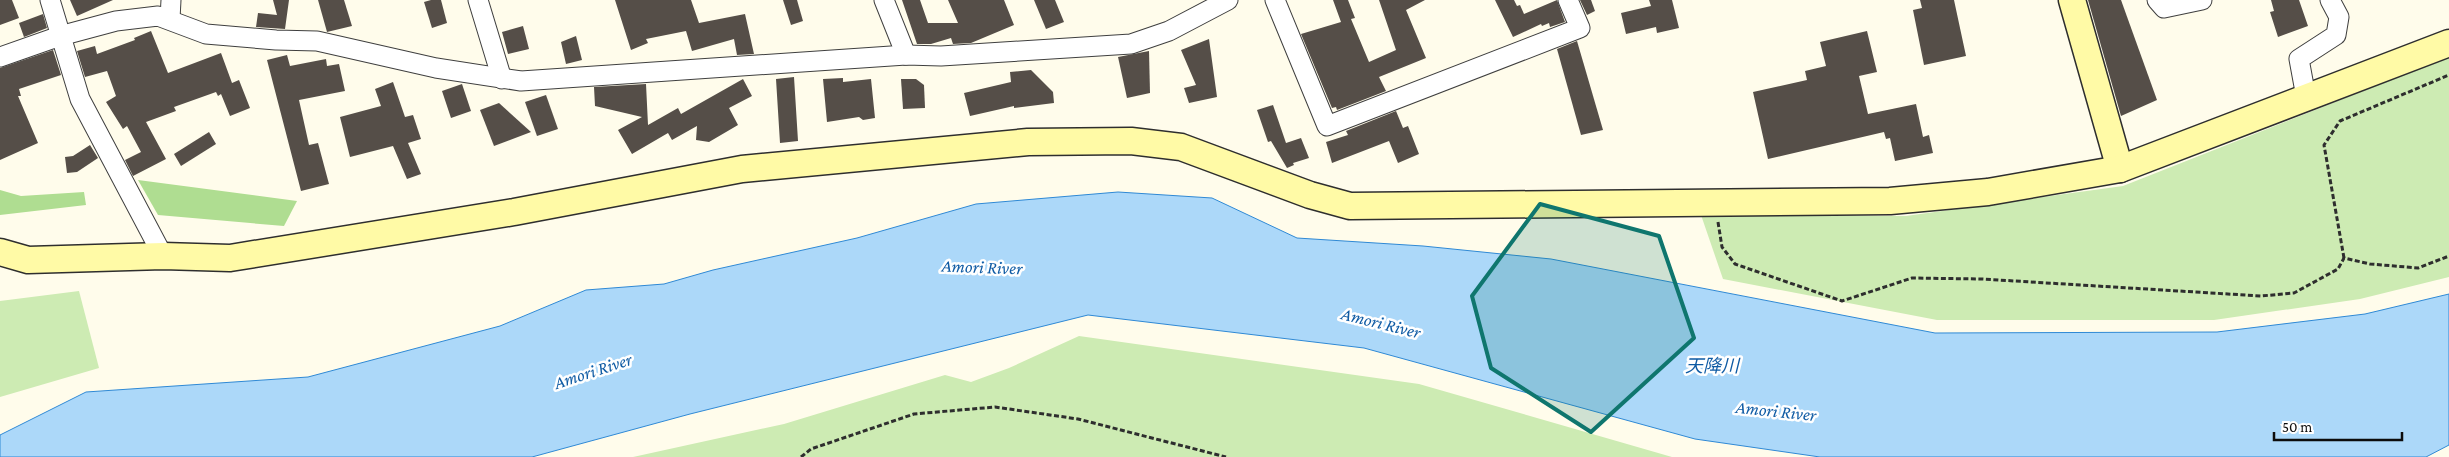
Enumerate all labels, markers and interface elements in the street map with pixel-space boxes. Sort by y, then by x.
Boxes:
water label: Amori River [940,256,1023,278]
water label: Amori River [1338,303,1423,343]
water label: Amori River [551,349,635,393]
water label: 天降川 [1685,356,1741,376]
water label: Amori River [1734,397,1818,425]
scale bar [2274,410,2402,442]
text: 50 m [2282,419,2312,435]

